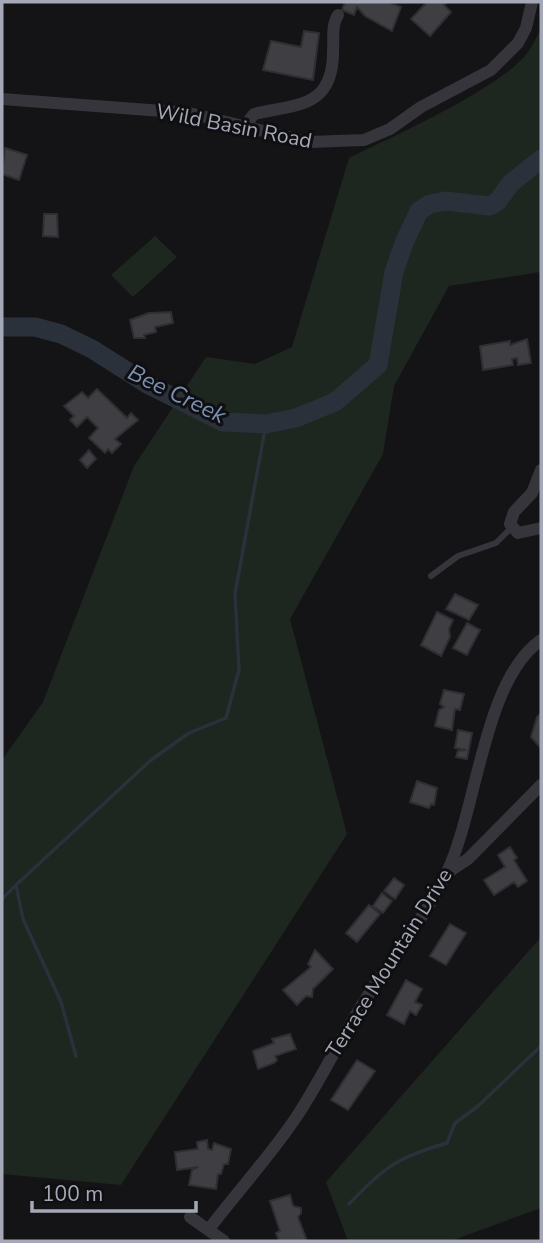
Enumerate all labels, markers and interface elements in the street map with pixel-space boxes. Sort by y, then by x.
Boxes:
street label: Wild Basin Road [154,97,314,155]
water label: Bee Creek [123,357,232,431]
street label: Terrace Mountain Drive [319,863,459,1063]
scale bar [32,1170,196,1214]
text: 100 m [42,1180,103,1208]

